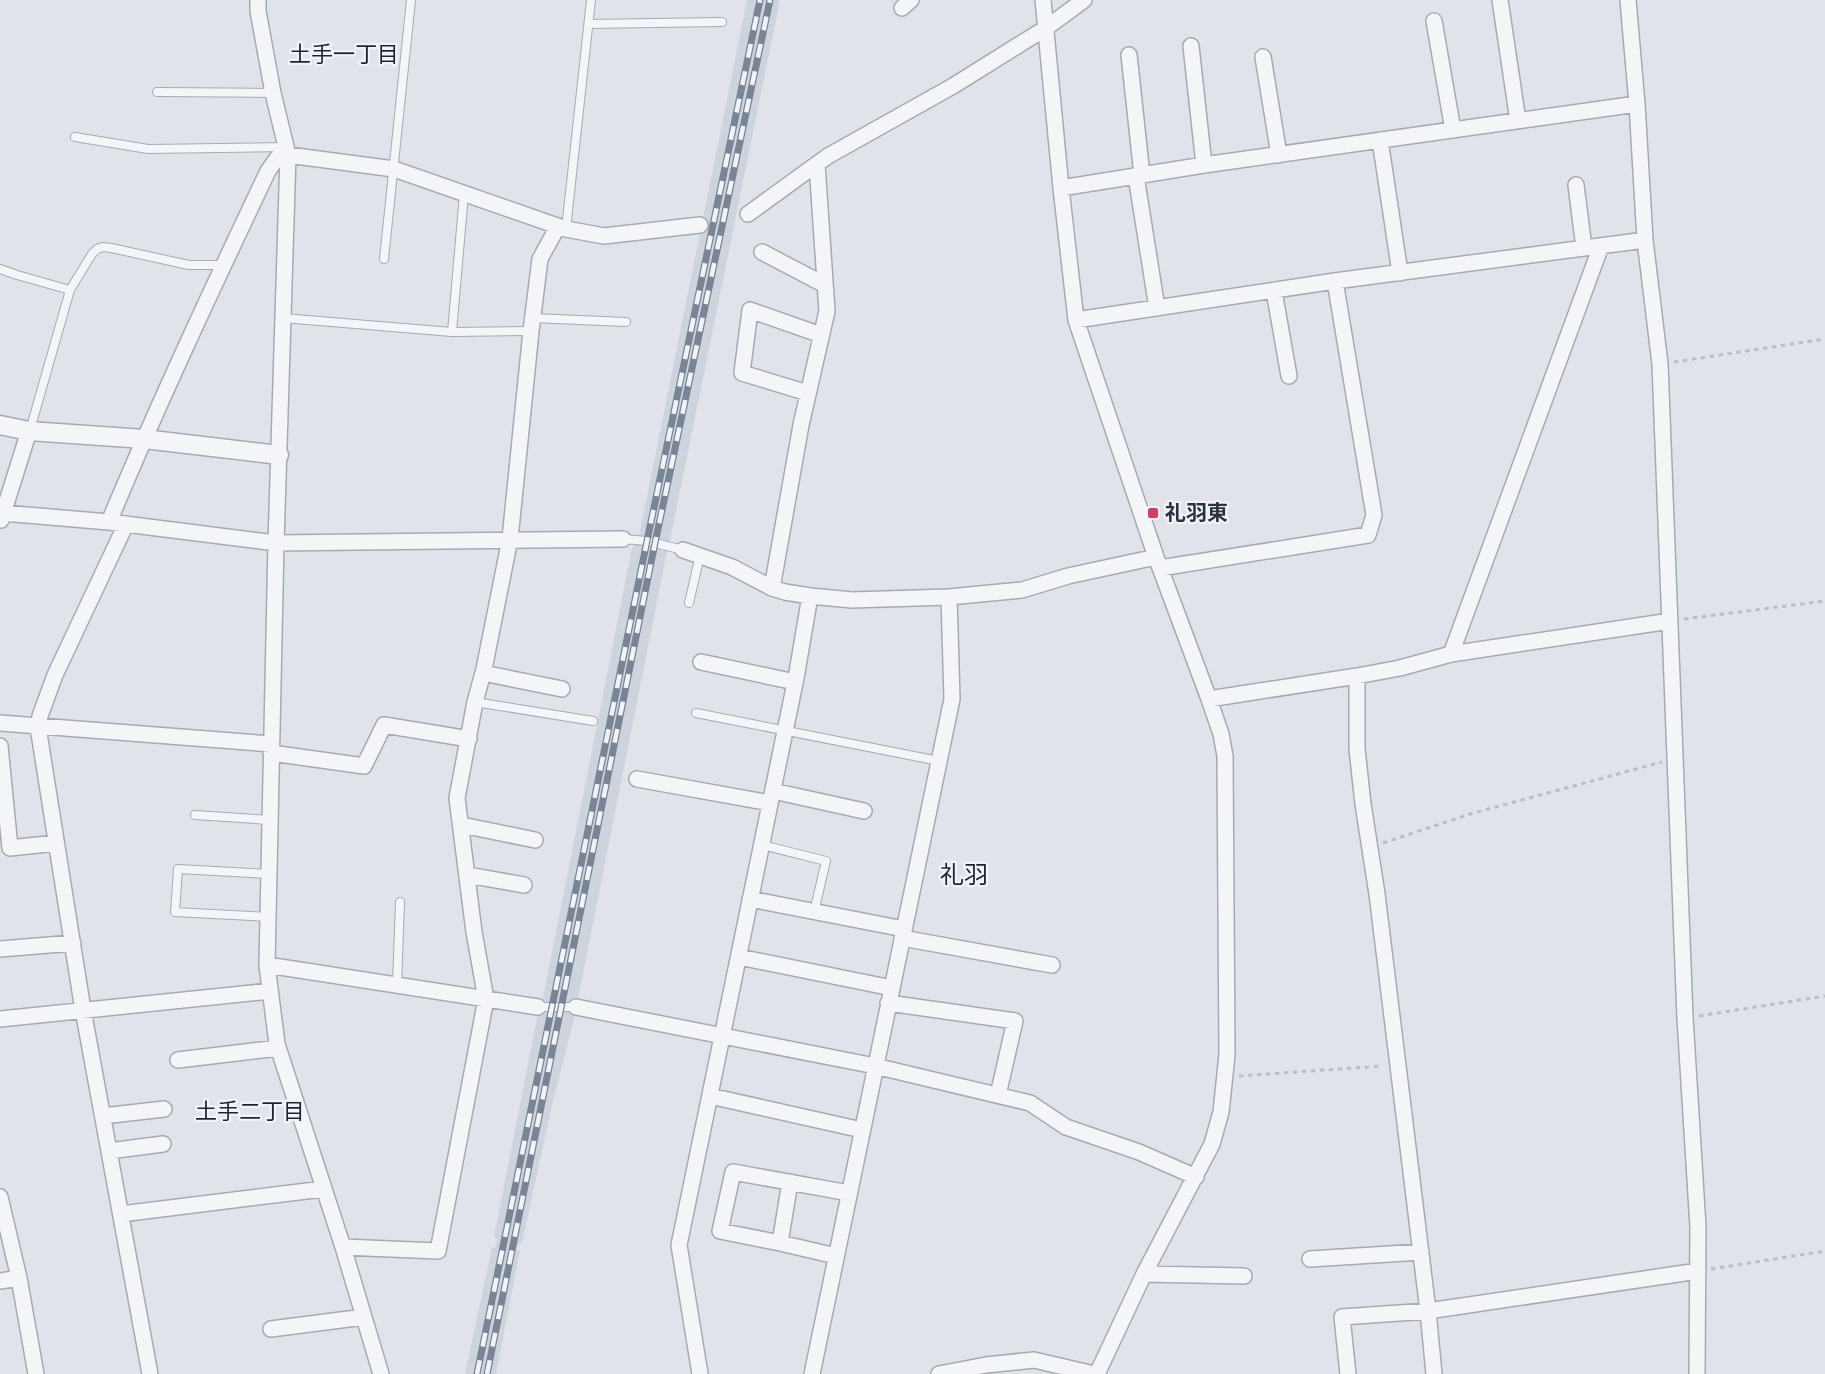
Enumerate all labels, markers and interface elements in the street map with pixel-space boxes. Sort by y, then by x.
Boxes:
district label: 土手一丁目 [289,41,399,68]
place label: 礼羽東 [1165,500,1228,526]
marker: 礼羽東 [1146,506,1160,520]
district label: 礼羽 [940,860,988,890]
district label: 土手二丁目 [195,1098,305,1125]

